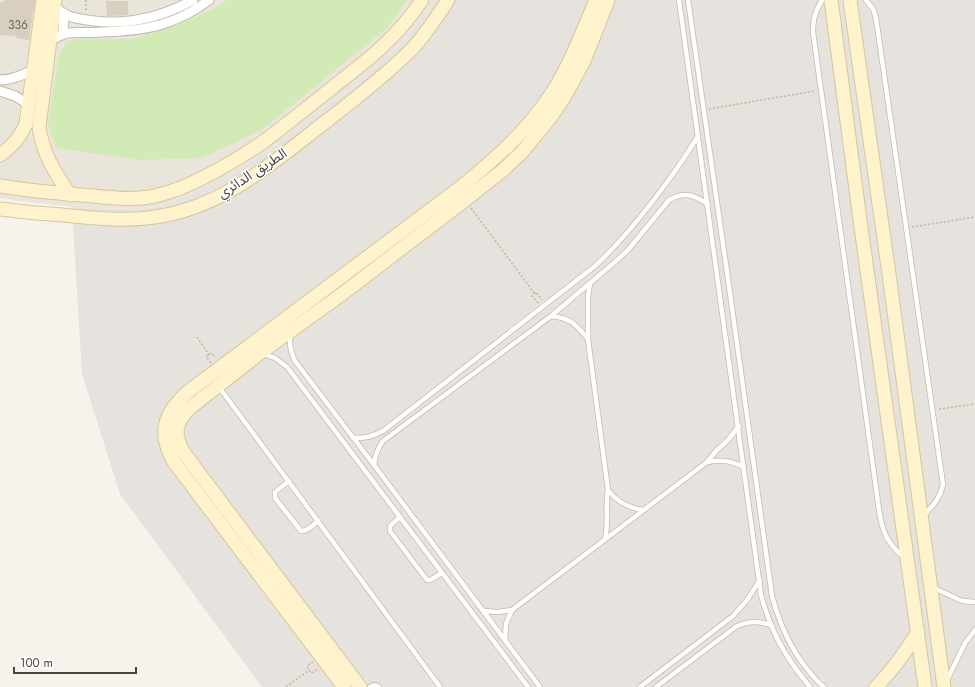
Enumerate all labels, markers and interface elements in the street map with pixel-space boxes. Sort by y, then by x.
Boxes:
house number: 336 [8,16,28,34]
street label: الطريق الدائري [213,143,291,204]
scale bar [14,649,136,675]
text: 100 m [20,654,53,672]

